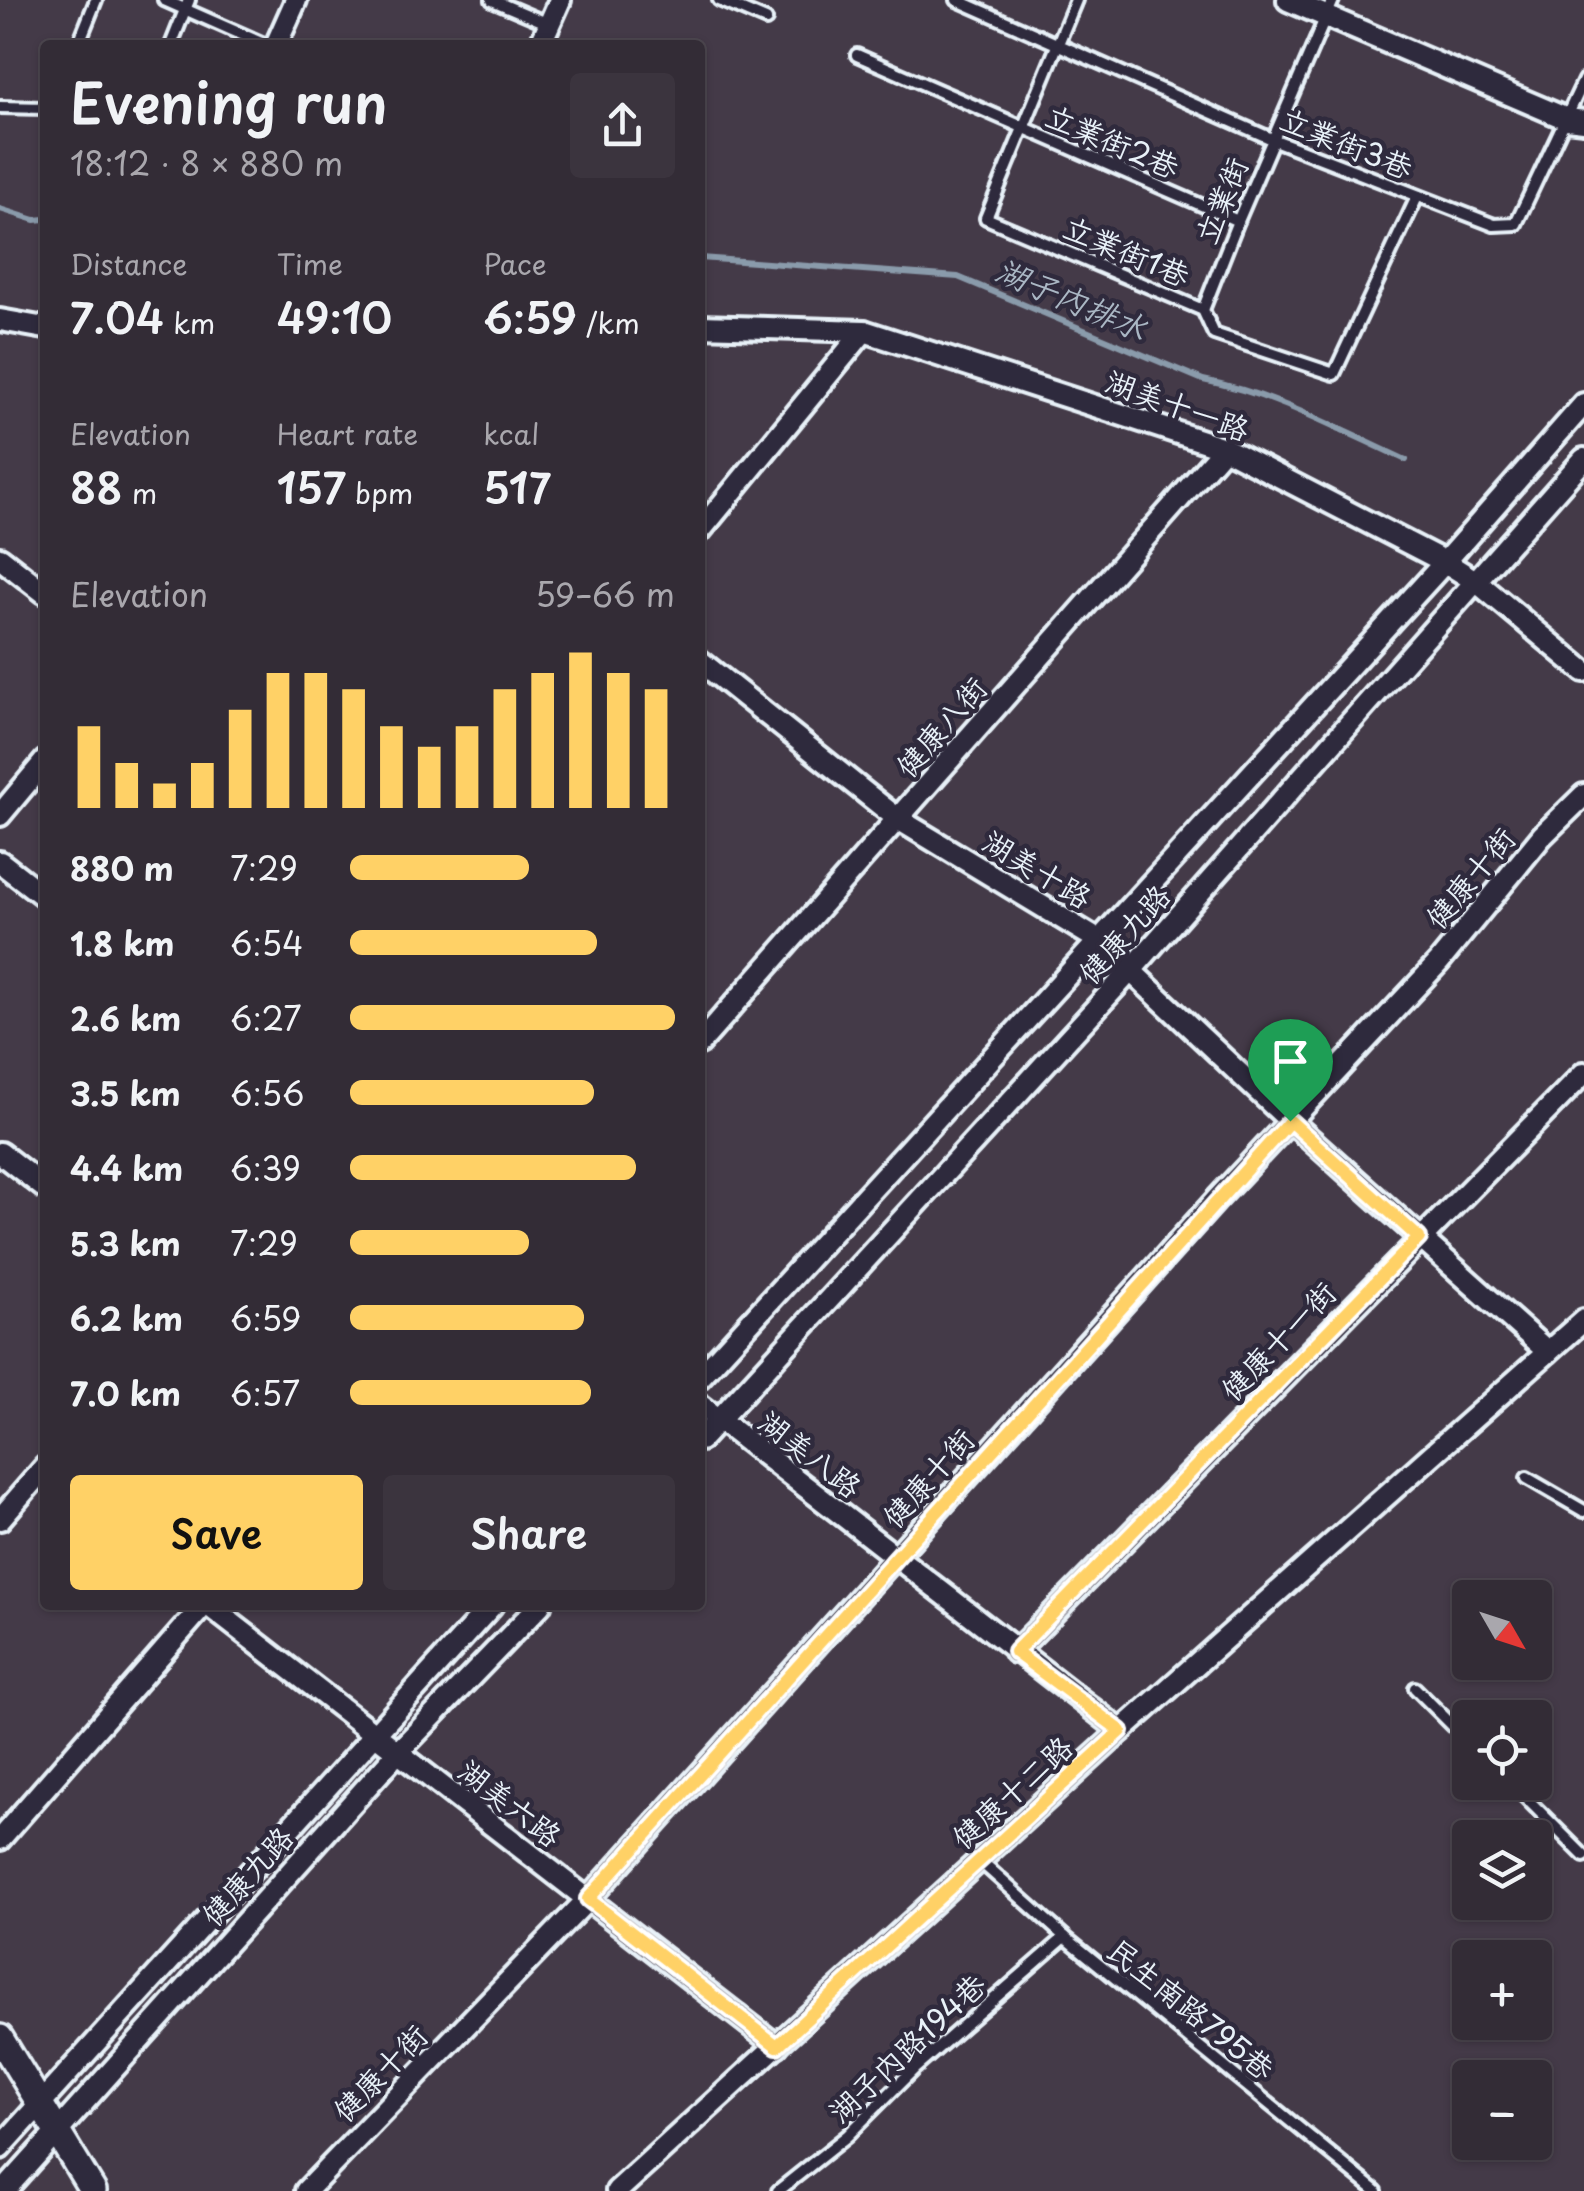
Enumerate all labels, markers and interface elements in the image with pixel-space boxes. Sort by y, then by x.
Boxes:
text: Evening run [70,60,388,143]
button: share [570,73,675,178]
street label: 立業街2巷 [1039,92,1187,188]
street label: 立業街3巷 [1274,95,1420,189]
text: 18:12 · 8 × 880 m [70,139,343,187]
street label: 立業街 [1182,150,1258,250]
street label: 立業街1巷 [1057,203,1197,297]
text: Distance [70,242,188,285]
text: Time [277,242,343,285]
text: Pace [483,242,547,285]
water label: 湖子內排水 [989,245,1156,352]
text: 7.04 [70,285,164,348]
text: 49:10 [277,285,392,348]
text: 6:59 [483,285,577,348]
text: km [164,301,215,344]
text: /km [577,301,640,344]
street label: 湖美十一路 [1100,357,1256,451]
text: Elevation [70,412,191,455]
text: Heart rate [277,412,418,455]
text: kcal [483,412,539,455]
text: 88 [70,455,123,518]
text: 157 [277,455,346,518]
text: 517 [483,455,551,518]
text: m [123,471,157,514]
text: bpm [346,471,413,514]
text: Elevation [70,570,208,618]
text: 59–66 m [535,570,675,618]
street label: 健康八街 [884,666,996,786]
street label: 健康十街 [1413,817,1525,937]
street label: 湖美十路 [975,818,1101,918]
text: 880 m [70,844,174,892]
text: 7:29 [230,844,298,892]
street label: 健康九路 [1066,873,1180,993]
text: 1.8 km [70,919,174,967]
text: 6:54 [230,919,303,967]
text: 2.6 km [70,994,181,1042]
text: 6:27 [230,994,302,1042]
pin [1248,1019,1333,1122]
icon: arrive [1263,1034,1318,1089]
text: 3.5 km [70,1069,181,1117]
text: 6:56 [230,1069,304,1117]
text: 4.4 km [70,1144,183,1192]
text: 6:39 [230,1144,301,1192]
text: 5.3 km [70,1219,181,1267]
text: 7:29 [230,1219,298,1267]
street label: 健康十一街 [1209,1270,1345,1410]
text: 6.2 km [70,1294,183,1342]
text: 6:59 [230,1294,302,1342]
text: 7.0 km [70,1369,181,1417]
text: 6:57 [230,1369,300,1417]
street label: 湖美八路 [750,1398,872,1508]
street label: 健康十街 [870,1417,984,1537]
button: Save [70,1475,363,1590]
button: Share [383,1475,675,1590]
north arrow [1452,1580,1552,1680]
map controls [1452,1580,1552,2160]
button: locate [1452,1700,1552,1800]
street label: 健康十二路 [940,1724,1082,1858]
street label: 湖美六路 [450,1747,572,1857]
street label: 健康九路 [189,1815,303,1935]
button: layers [1452,1820,1552,1920]
street label: 民生南路795巷 [1099,1927,1285,2089]
button: + [1452,1940,1552,2040]
street label: 湖子內路194巷 [817,1962,995,2132]
street label: 健康十街 [321,2013,437,2131]
button: − [1452,2060,1552,2160]

